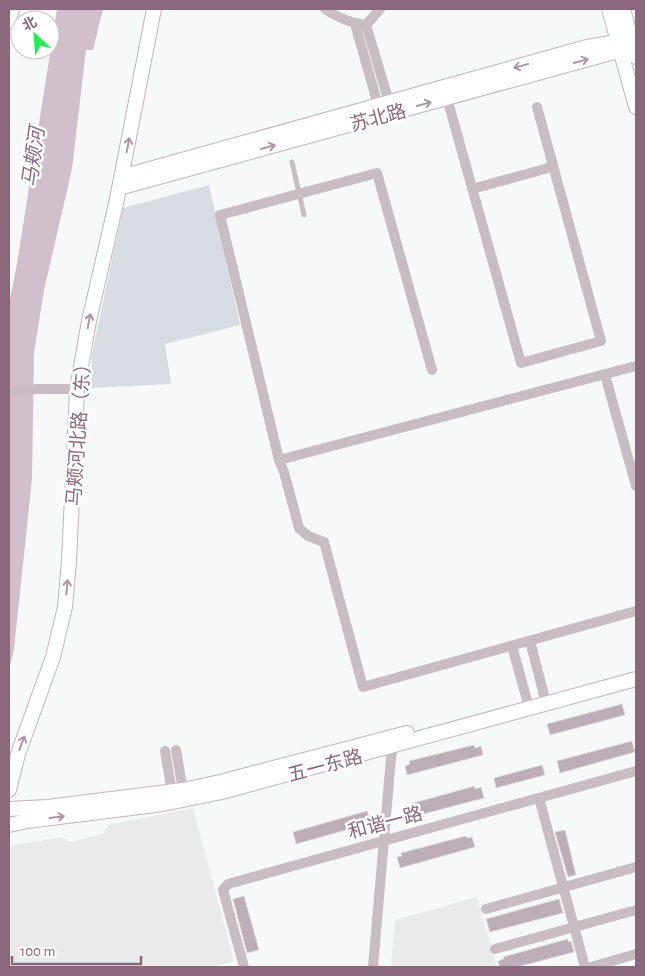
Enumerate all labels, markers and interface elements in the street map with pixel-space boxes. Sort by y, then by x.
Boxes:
north arrow [10,10,60,60]
text: 北 [20,14,39,34]
one-way arrow [573,56,589,65]
one-way arrow [514,61,530,71]
one-way arrow [416,99,432,108]
street label: 苏北路 [348,101,408,135]
water label: 马颊河 [19,122,49,188]
one-way arrow [123,138,133,154]
one-way arrow [259,142,275,151]
one-way arrow [85,314,94,330]
street label: 马颊河北路（东） [63,353,94,507]
one-way arrow [62,580,72,596]
one-way arrow [18,736,27,751]
street label: 五一东路 [286,746,365,785]
street label: 和谐一路 [346,803,425,842]
one-way arrow [49,812,65,822]
scale bar [12,934,141,966]
text: 100 m [20,944,55,959]

